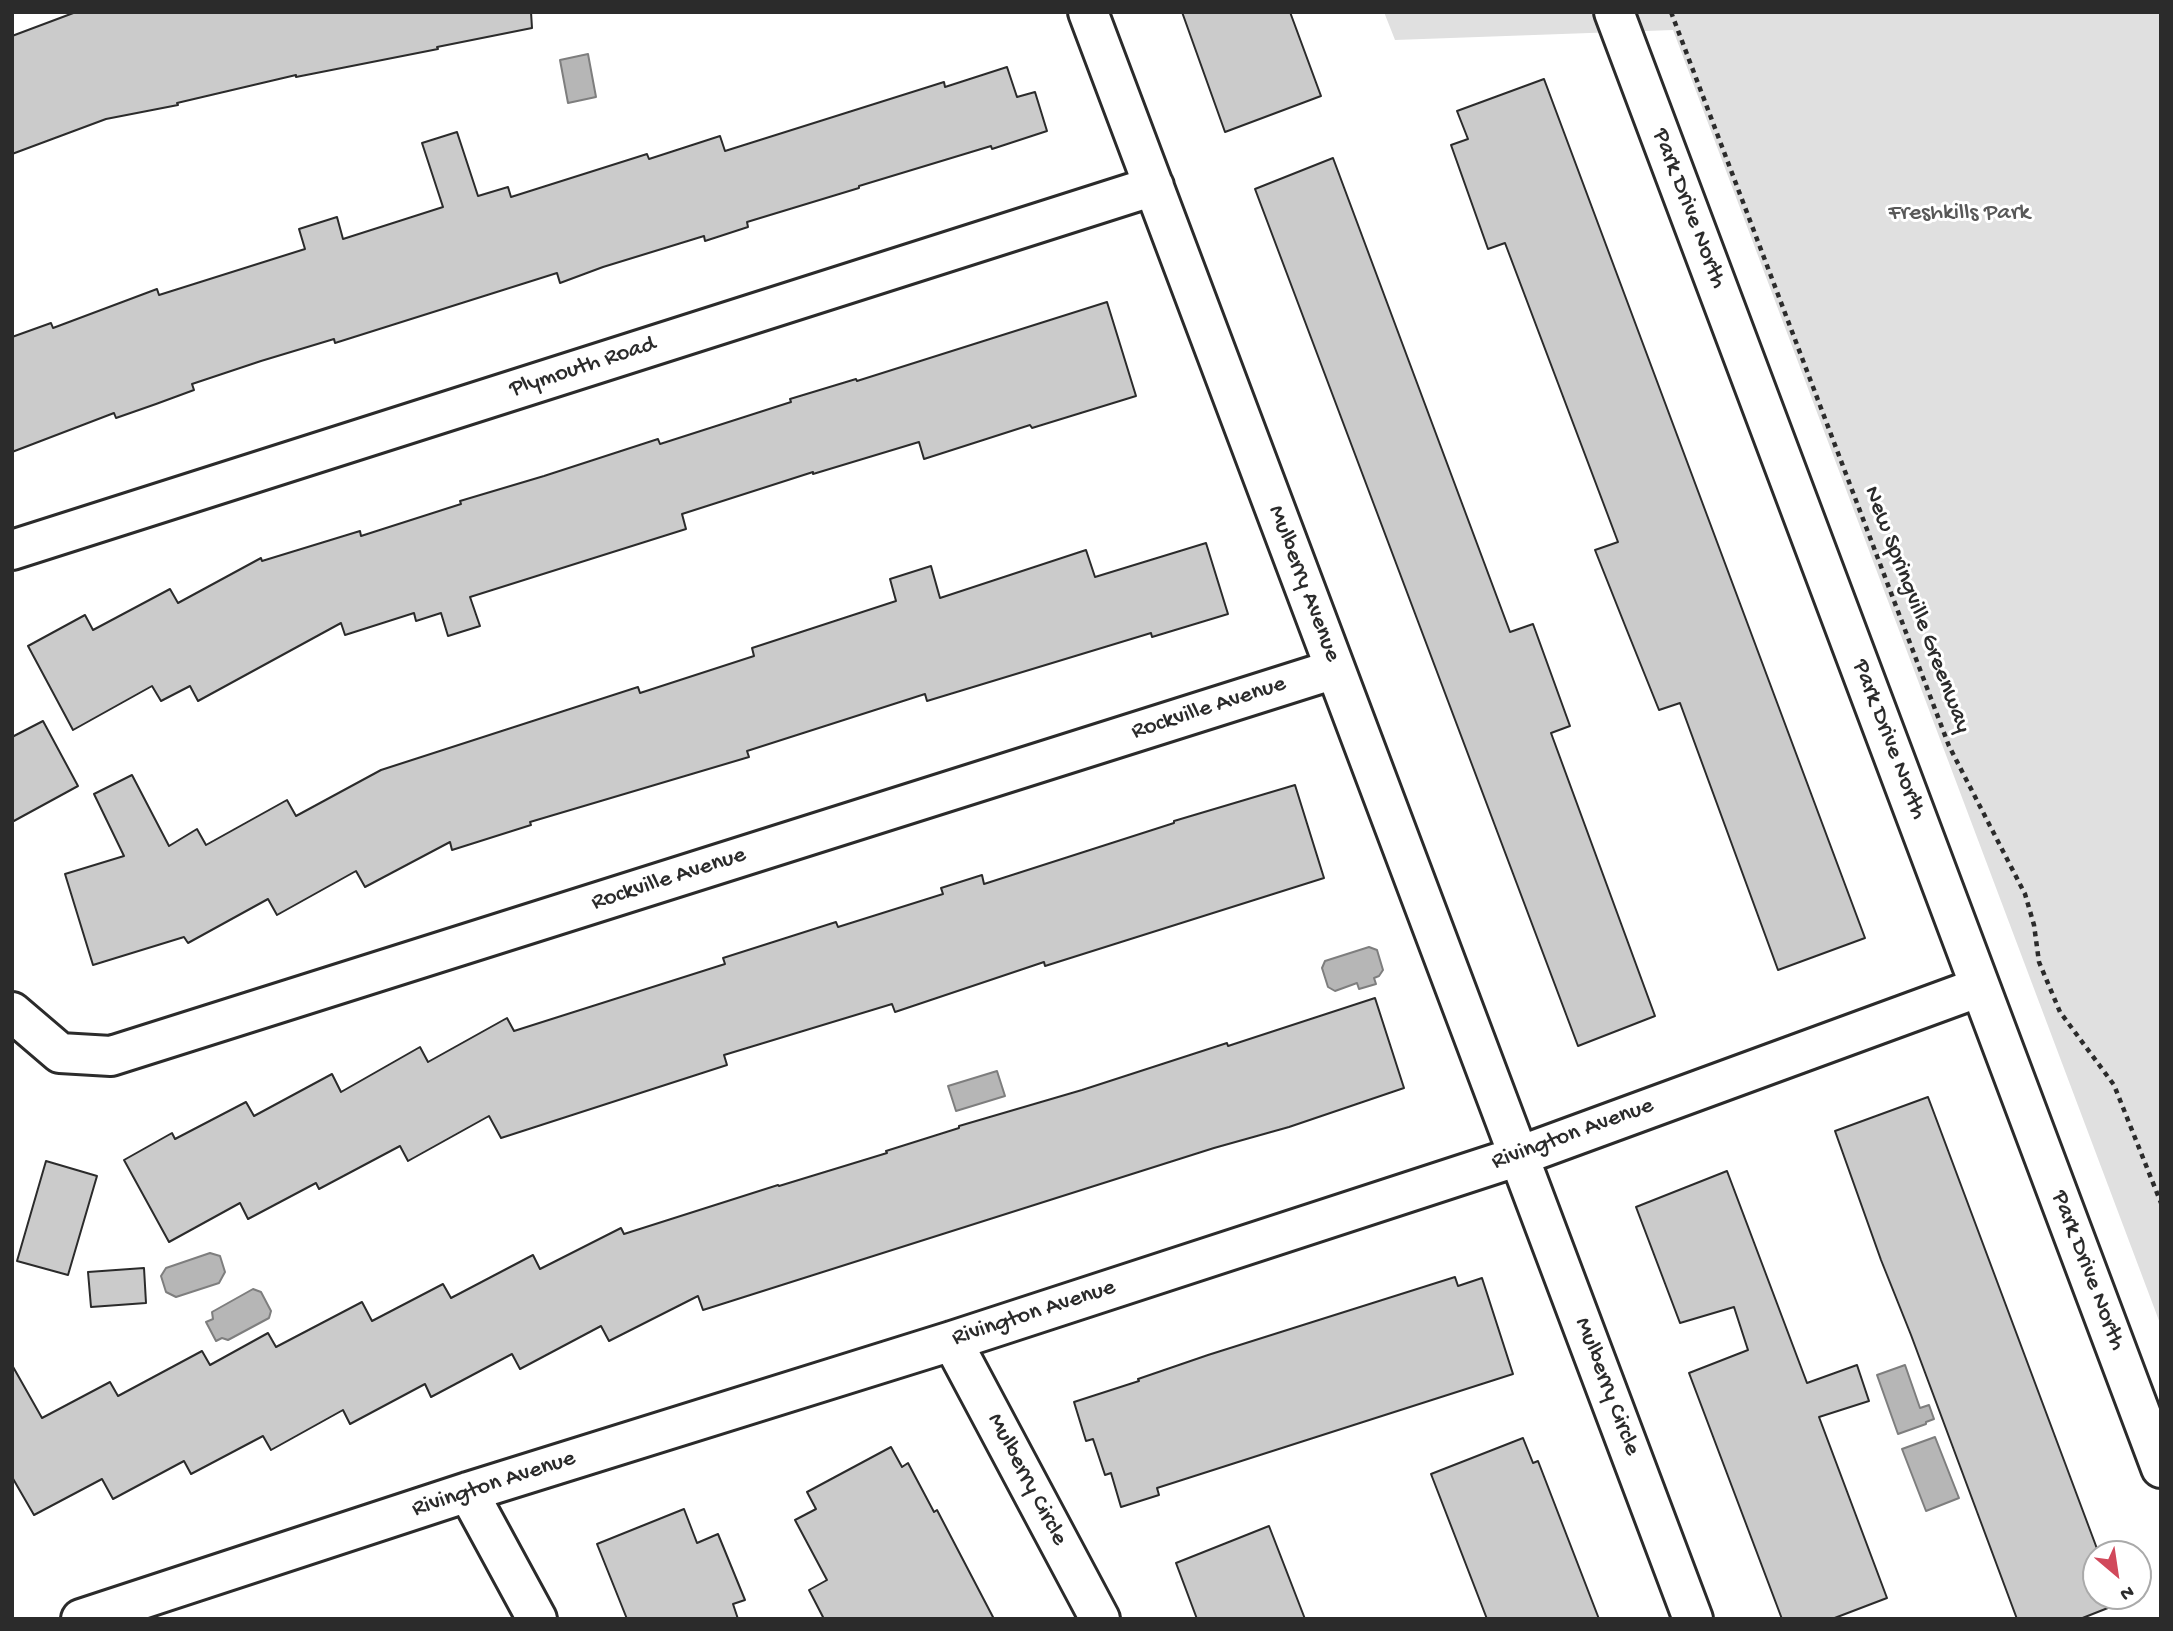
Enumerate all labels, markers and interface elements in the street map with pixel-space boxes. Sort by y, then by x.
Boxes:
street label: Park Drive North [1644,125,1732,293]
park label: Freshkills Park [1888,200,2030,228]
street label: Plymouth Road [506,331,660,405]
street label: New Springville Greenway [1856,483,1976,737]
street label: Mulberry Avenue [1260,502,1346,666]
street label: Park Drive North [1844,656,1932,824]
street label: Rockville Avenue [1128,671,1290,747]
street label: Rockville Avenue [588,842,750,918]
street label: Rivington Avenue [1488,1092,1658,1178]
street label: Park Drive North [2043,1187,2131,1355]
street label: Rivington Avenue [949,1274,1119,1354]
street label: Mulberry Circle [1567,1314,1645,1460]
street label: Mulberry Circle [979,1409,1073,1551]
street label: Rivington Avenue [409,1445,579,1525]
north arrow [2082,1540,2152,1610]
text: N [2115,1579,2137,1605]

